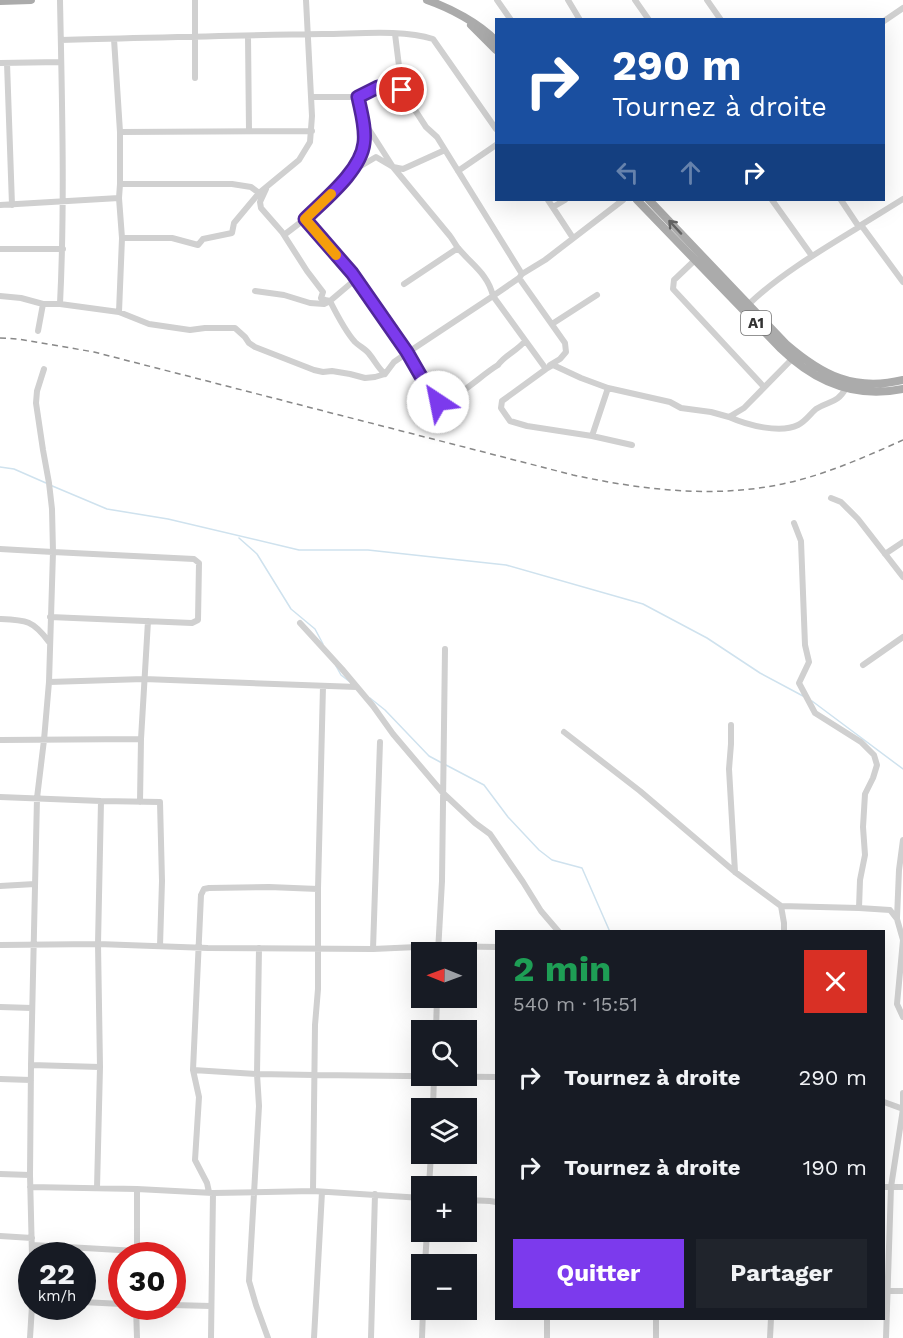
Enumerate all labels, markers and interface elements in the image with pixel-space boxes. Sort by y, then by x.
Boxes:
text: 290 m [612,41,742,90]
icon: right [513,42,591,120]
pin [376,64,427,115]
icon: arrive [385,73,418,106]
text: Tournez à droite [612,91,827,123]
icon: left [611,156,644,189]
icon: ahead [674,156,707,189]
icon: right [737,156,770,189]
one-way arrow [668,220,682,235]
road number: A1 [741,311,771,335]
position arrow [406,370,470,434]
north arrow [411,942,477,1008]
map controls [411,942,477,1320]
text: 2 min [513,948,611,990]
button: close [804,950,867,1013]
text: 540 m · 15:51 [513,992,638,1016]
button: search [411,1020,477,1086]
icon: right [513,1061,546,1094]
text: Tournez à droite [564,1065,741,1090]
text: 290 m [798,1065,867,1090]
button: layers [411,1098,477,1164]
icon: right [513,1151,546,1184]
text: Tournez à droite [564,1155,741,1180]
text: 190 m [803,1155,867,1180]
button: + [411,1176,477,1242]
button: Quitter [513,1239,684,1308]
button: Partager [696,1239,867,1308]
speed limit sign: 30 [108,1242,186,1320]
button: − [411,1254,477,1320]
text: 22 [39,1256,75,1291]
text: km/h [38,1287,76,1305]

